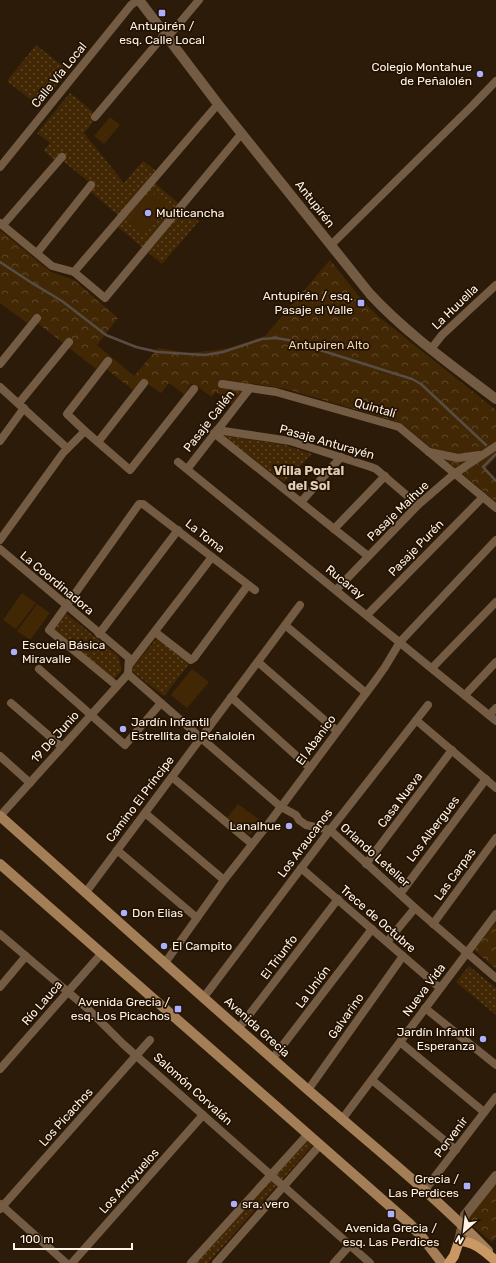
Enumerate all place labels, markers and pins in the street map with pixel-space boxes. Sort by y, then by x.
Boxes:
marker: Antupirén / esq. Calle Local [157,8,167,18]
place label: Antupirén / esq. Calle Local [119,19,205,47]
place label: Colegio Montahue de Peñalolén [371,60,472,88]
marker: Colegio Montahue de Peñalolén [475,69,485,79]
place label: Multicancha [156,206,224,220]
marker: Multicancha [143,208,153,218]
place label: Antupirén / esq. Pasaje el Valle [263,289,353,317]
marker: Antupirén / esq. Pasaje el Valle [356,298,366,308]
place label: Escuela Básica Miravalle [22,638,105,666]
marker: Escuela Básica Miravalle [9,647,19,657]
place label: Jardín Infantil Estrellita de Peñalolén [131,715,255,743]
marker: Jardín Infantil Estrellita de Peñalolén [118,724,128,734]
place label: Lanalhue [230,819,281,833]
marker: Lanalhue [284,821,294,831]
place label: Don Elias [132,906,183,920]
marker: Don Elias [119,908,129,918]
place label: El Campito [172,939,232,953]
marker: El Campito [159,941,169,951]
place label: Avenida Grecia / esq. Los Picachos [71,995,170,1023]
marker: Avenida Grecia / esq. Los Picachos [173,1004,183,1014]
place label: Jardín Infantil Esperanza [397,1025,475,1053]
marker: Jardín Infantil Esperanza [478,1034,488,1044]
place label: Grecia / Las Perdices [388,1172,459,1200]
marker: Grecia / Las Perdices [462,1181,472,1191]
place label: sra. vero [242,1197,289,1211]
marker: sra. vero [229,1199,239,1209]
marker: Avenida Grecia / esq. Las Perdices [386,1209,396,1219]
place label: Avenida Grecia / esq. Las Perdices [343,1221,439,1249]

